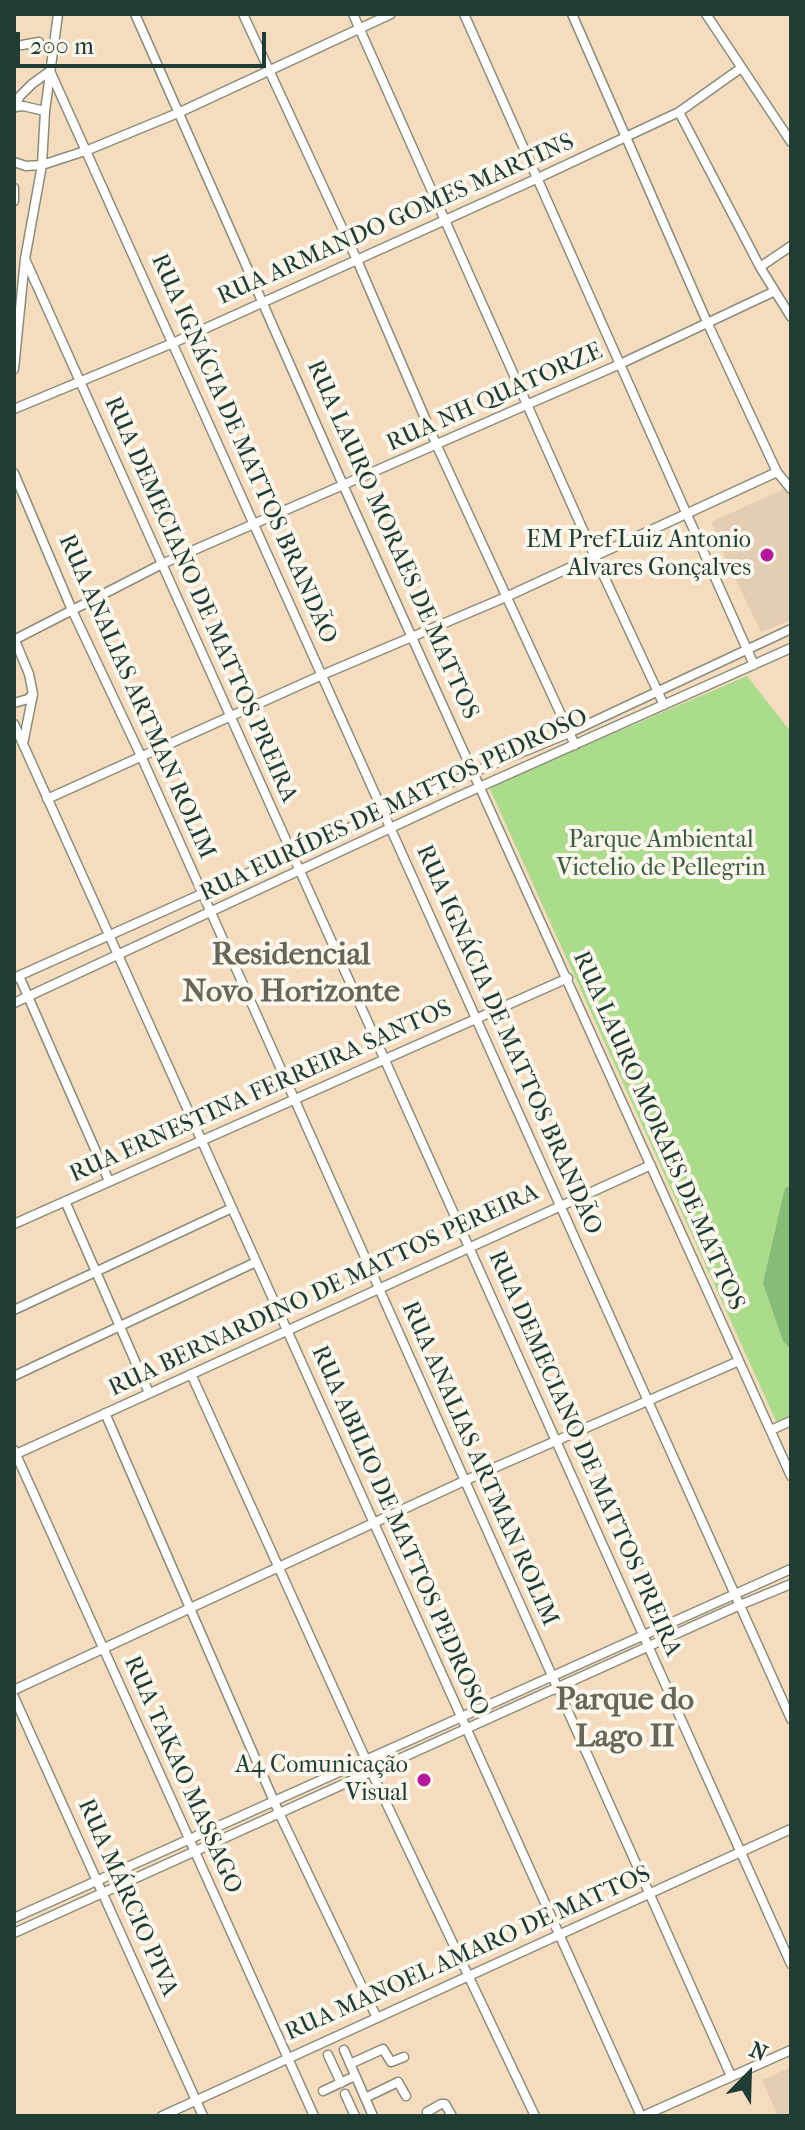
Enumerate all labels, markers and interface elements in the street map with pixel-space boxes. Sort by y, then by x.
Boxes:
scale bar [20,16,270,66]
text: 200 m [30,32,94,60]
street label: RUA ARMANDO GOMES MARTINS [213,128,579,312]
street label: RUA IGNÁCIA DE MATTOS BRANDÃO [144,250,342,648]
street label: RUA NH QUATORZE [383,337,607,459]
street label: RUA LAURO MORAES DE MATTOS [300,356,484,724]
street label: RUA DEMECIANO DE MATTOS PREIRA [97,393,303,807]
place label: EM Pref Luiz Antonio Alvares Gonçalves [526,527,751,583]
street label: RUA ANALIAS ARTMAN ROLIM [51,530,221,864]
marker: EM Pref Luiz Antonio Alvares Gonçalves [758,546,776,564]
street label: RUA EURÍDES DE MATTOS PEDROSO [196,703,592,909]
park label: Parque Ambiental Victelio de Pellegrin [556,827,766,883]
street label: RUA IGNÁCIA DE MATTOS BRANDÃO [409,841,607,1239]
district label: Residencial Novo Horizonte [182,937,400,1012]
street label: RUA LAURO MORAES DE MATTOS [566,947,750,1315]
street label: RUA ERNESTINA FERREIRA SANTOS [65,994,457,1190]
street label: RUA BERNARDINO DE MATTOS PEREIRA [104,1178,544,1404]
street label: RUA DEMECIANO DE MATTOS PREIRA [481,1247,687,1661]
street label: RUA ANALIAS ARTMAN ROLIM [394,1297,564,1631]
street label: RUA ABILIO DE MATTOS PEDROSO [304,1341,494,1721]
street label: RUA TAKAO MASSAGO [117,1652,247,1898]
district label: Parque do Lago II [556,1682,694,1757]
place label: A4 Comunicação Visual [235,1752,408,1808]
marker: A4 Comunicação Visual [415,1771,433,1789]
street label: RUA MÁRCIO PIVA [71,1795,183,2001]
street label: RUA MANOEL AMARO DE MATTOS [281,1860,655,2048]
north arrow [709,2034,789,2114]
text: N [746,2037,771,2067]

